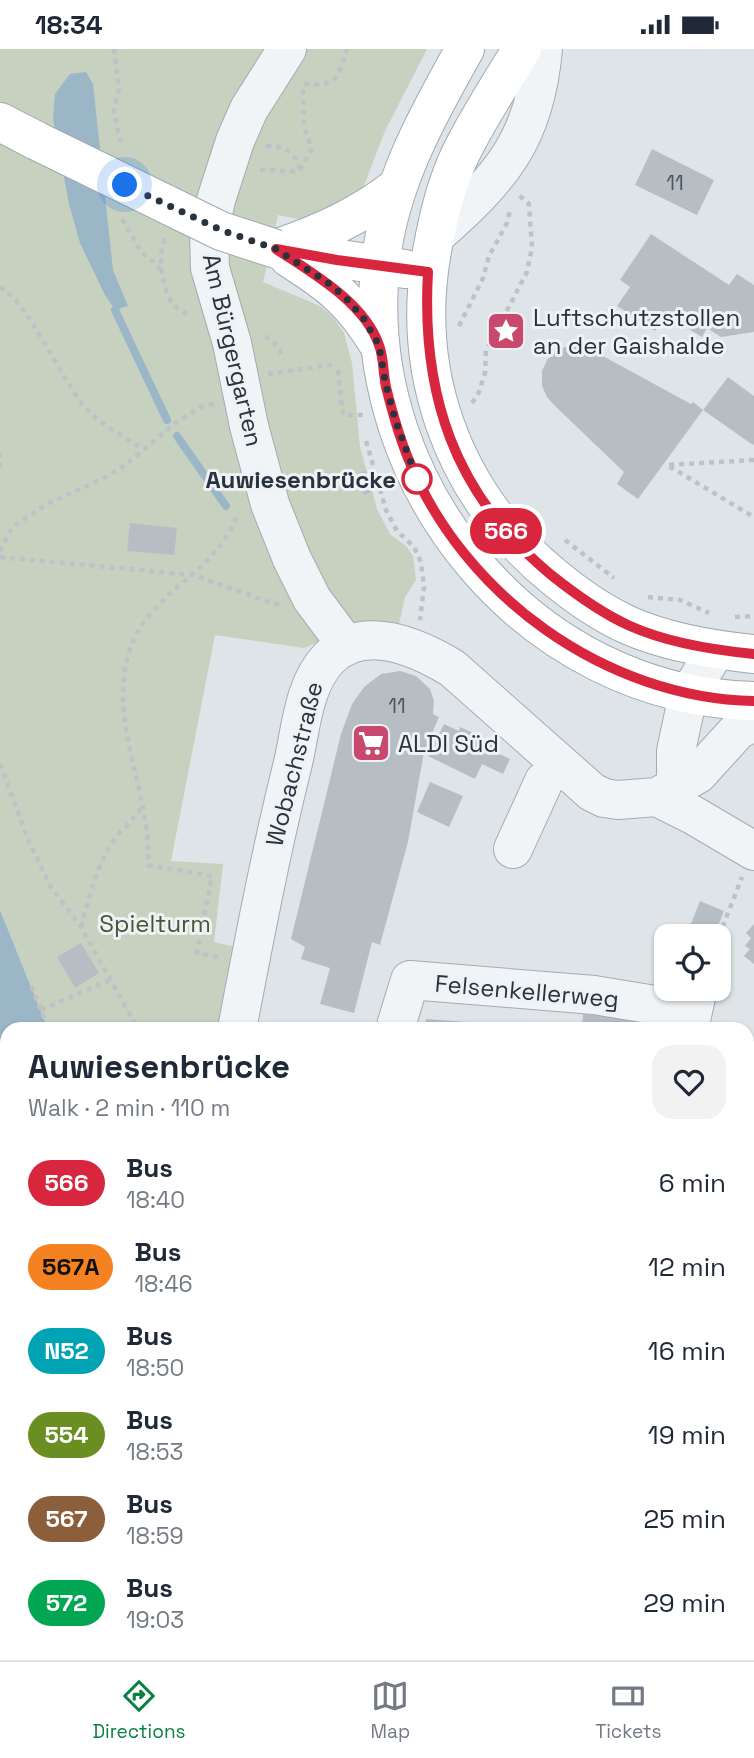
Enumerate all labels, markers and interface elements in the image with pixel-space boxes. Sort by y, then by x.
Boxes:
text: 18:34 [35,8,102,42]
your location [107,167,142,202]
house number: 11 [666,169,684,196]
street label: Am Bürgergarten [196,250,270,450]
place label: Luftschutzstollen an der Gaishalde [533,302,740,361]
place icon: Luftschutzstollen an der Gaishalde [485,310,527,352]
place label: Auwiesenbrücke [205,464,396,495]
marker: Auwiesenbrücke [402,464,432,494]
line badge: 566 [466,508,546,554]
text: 566 [484,515,528,546]
street label: Wobachstraße [259,678,329,850]
house number: 11 [388,692,406,719]
supermarket icon: ALDI Süd [350,722,392,764]
place label: ALDI Süd [398,728,499,759]
park label: Spielturm [99,908,211,939]
map controls [654,924,731,1001]
button: locate [654,924,731,1001]
street label: Felsenkellerweg [434,968,620,1014]
button: heart [652,1045,726,1119]
text: Auwiesenbrücke [28,1046,290,1088]
text: Walk · 2 min · 110 m [28,1093,230,1123]
text: Bus [126,1151,173,1185]
text: 6 min [659,1166,726,1200]
text: 566 [44,1167,89,1198]
text: 18:40 [126,1185,185,1215]
text: Bus [134,1235,181,1269]
text: 12 min [648,1250,726,1284]
text: 567A [42,1251,99,1282]
text: 18:46 [134,1269,193,1299]
text: Bus [126,1319,173,1353]
text: 16 min [648,1334,726,1368]
text: N52 [44,1335,89,1366]
text: 18:50 [126,1353,184,1383]
text: Bus [126,1403,173,1437]
text: 19 min [648,1418,726,1452]
text: 554 [44,1419,89,1450]
text: 18:53 [126,1437,183,1467]
text: Bus [126,1487,173,1521]
text: 25 min [643,1502,726,1536]
text: 567 [45,1503,88,1534]
text: 18:59 [126,1521,184,1551]
text: Bus [126,1571,173,1605]
text: 29 min [643,1586,726,1620]
text: 572 [46,1587,87,1618]
text: 19:03 [126,1605,184,1635]
tab: Directions [92,1677,186,1744]
tab: Map [371,1677,410,1744]
tab: Tickets [595,1677,662,1744]

